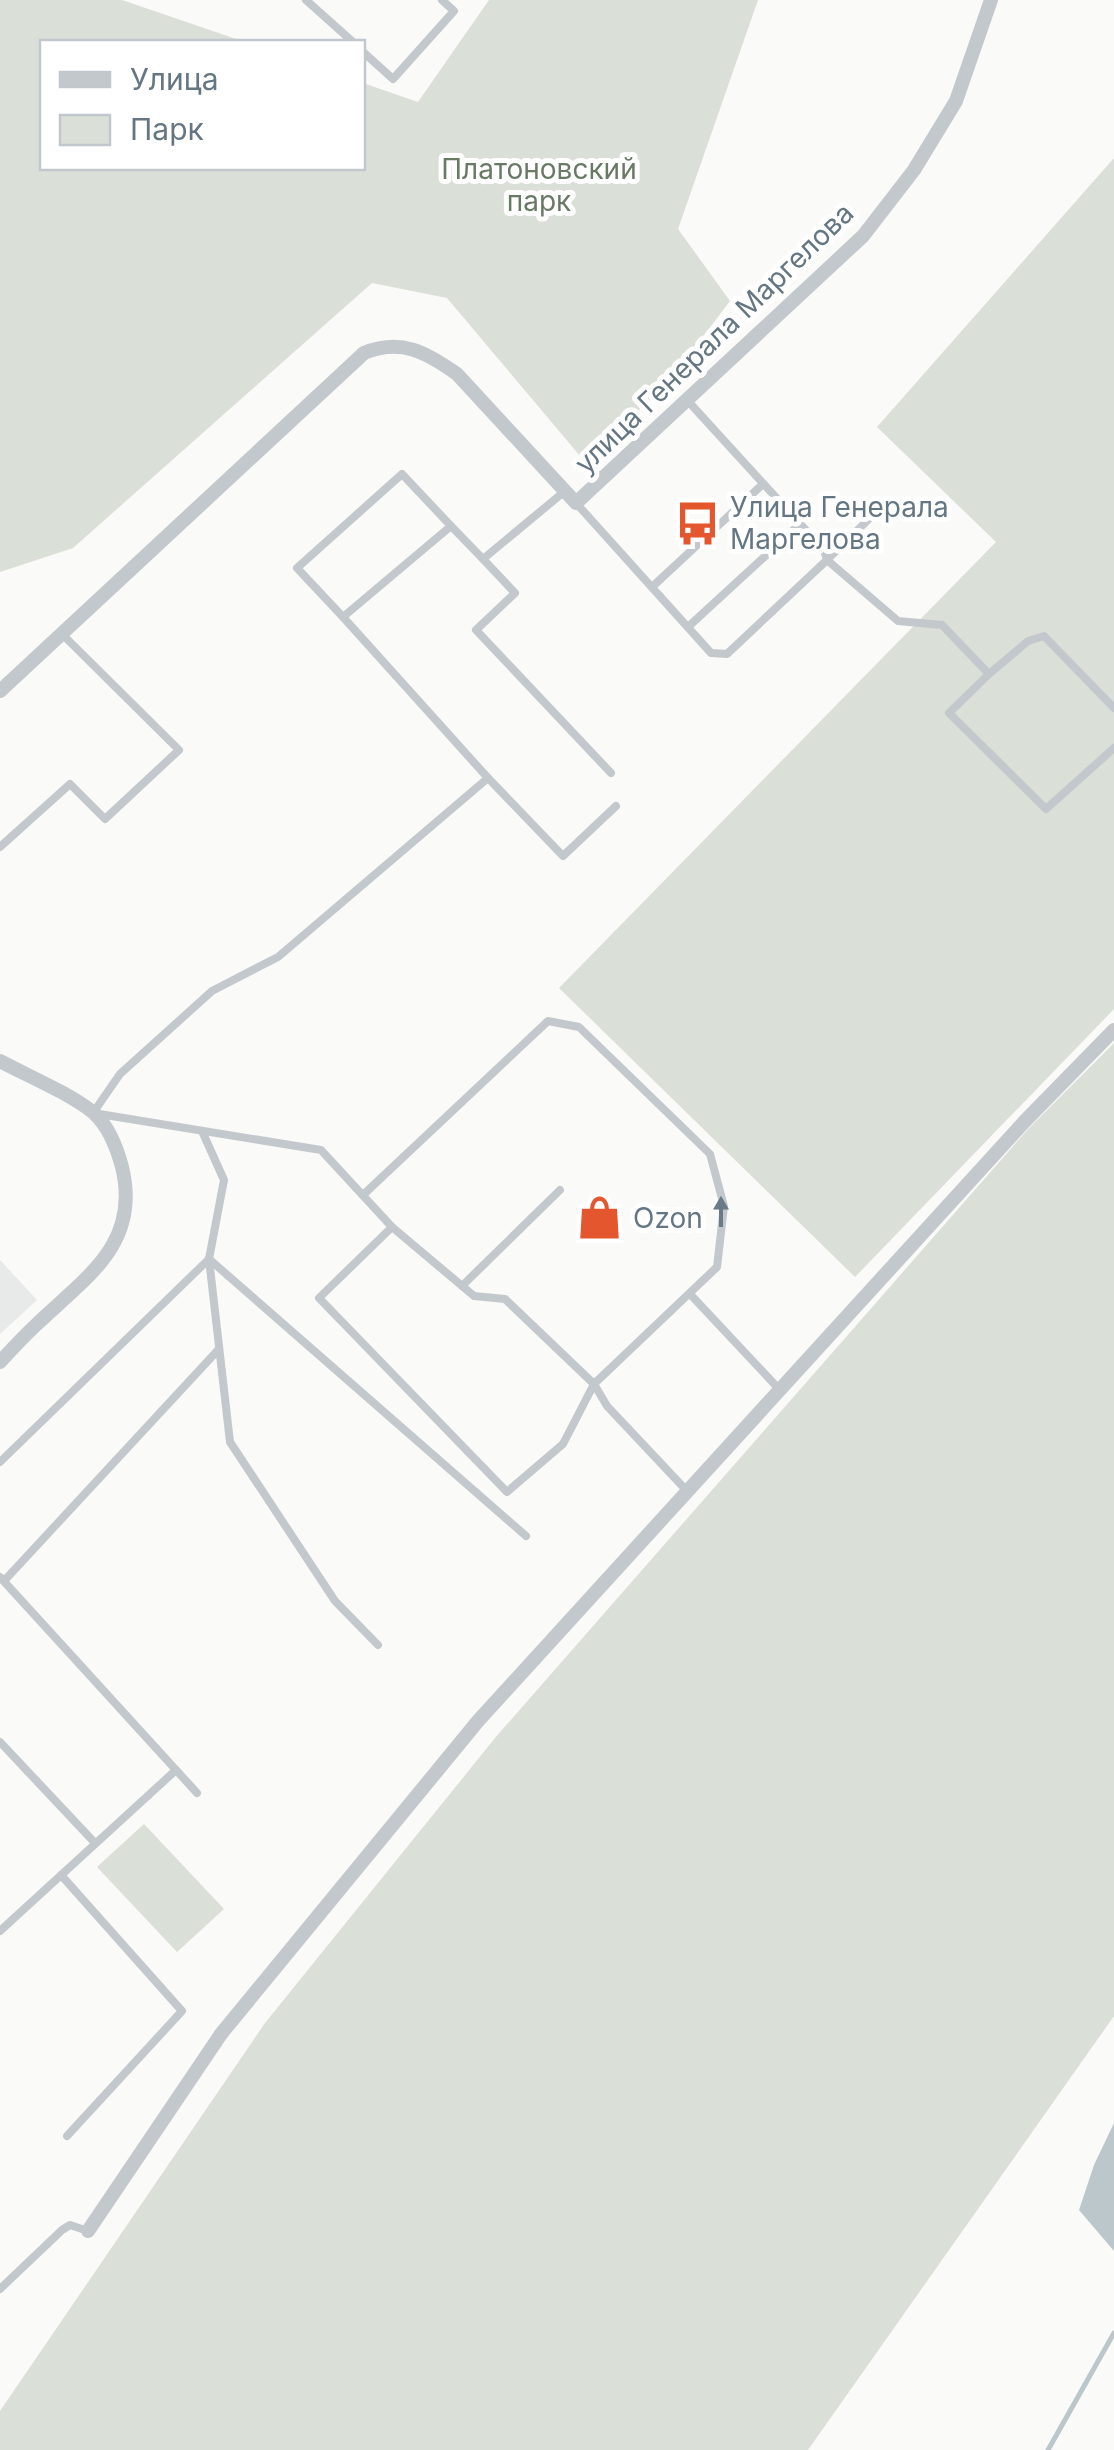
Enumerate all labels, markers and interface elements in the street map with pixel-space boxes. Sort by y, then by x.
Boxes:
legend [40,40,365,170]
text: Улица [130,61,219,97]
text: Парк [130,111,204,147]
park label: Платоновский парк [441,152,637,218]
street label: улица Генерала Маргелова [568,196,860,480]
place label: Улица Генерала Маргелова [730,490,949,556]
bus stop icon: Улица Генерала Маргелова [673,499,721,547]
shop icon: Ozon [576,1194,624,1242]
one-way arrow [713,1196,729,1228]
place label: Ozon [633,1201,703,1235]

